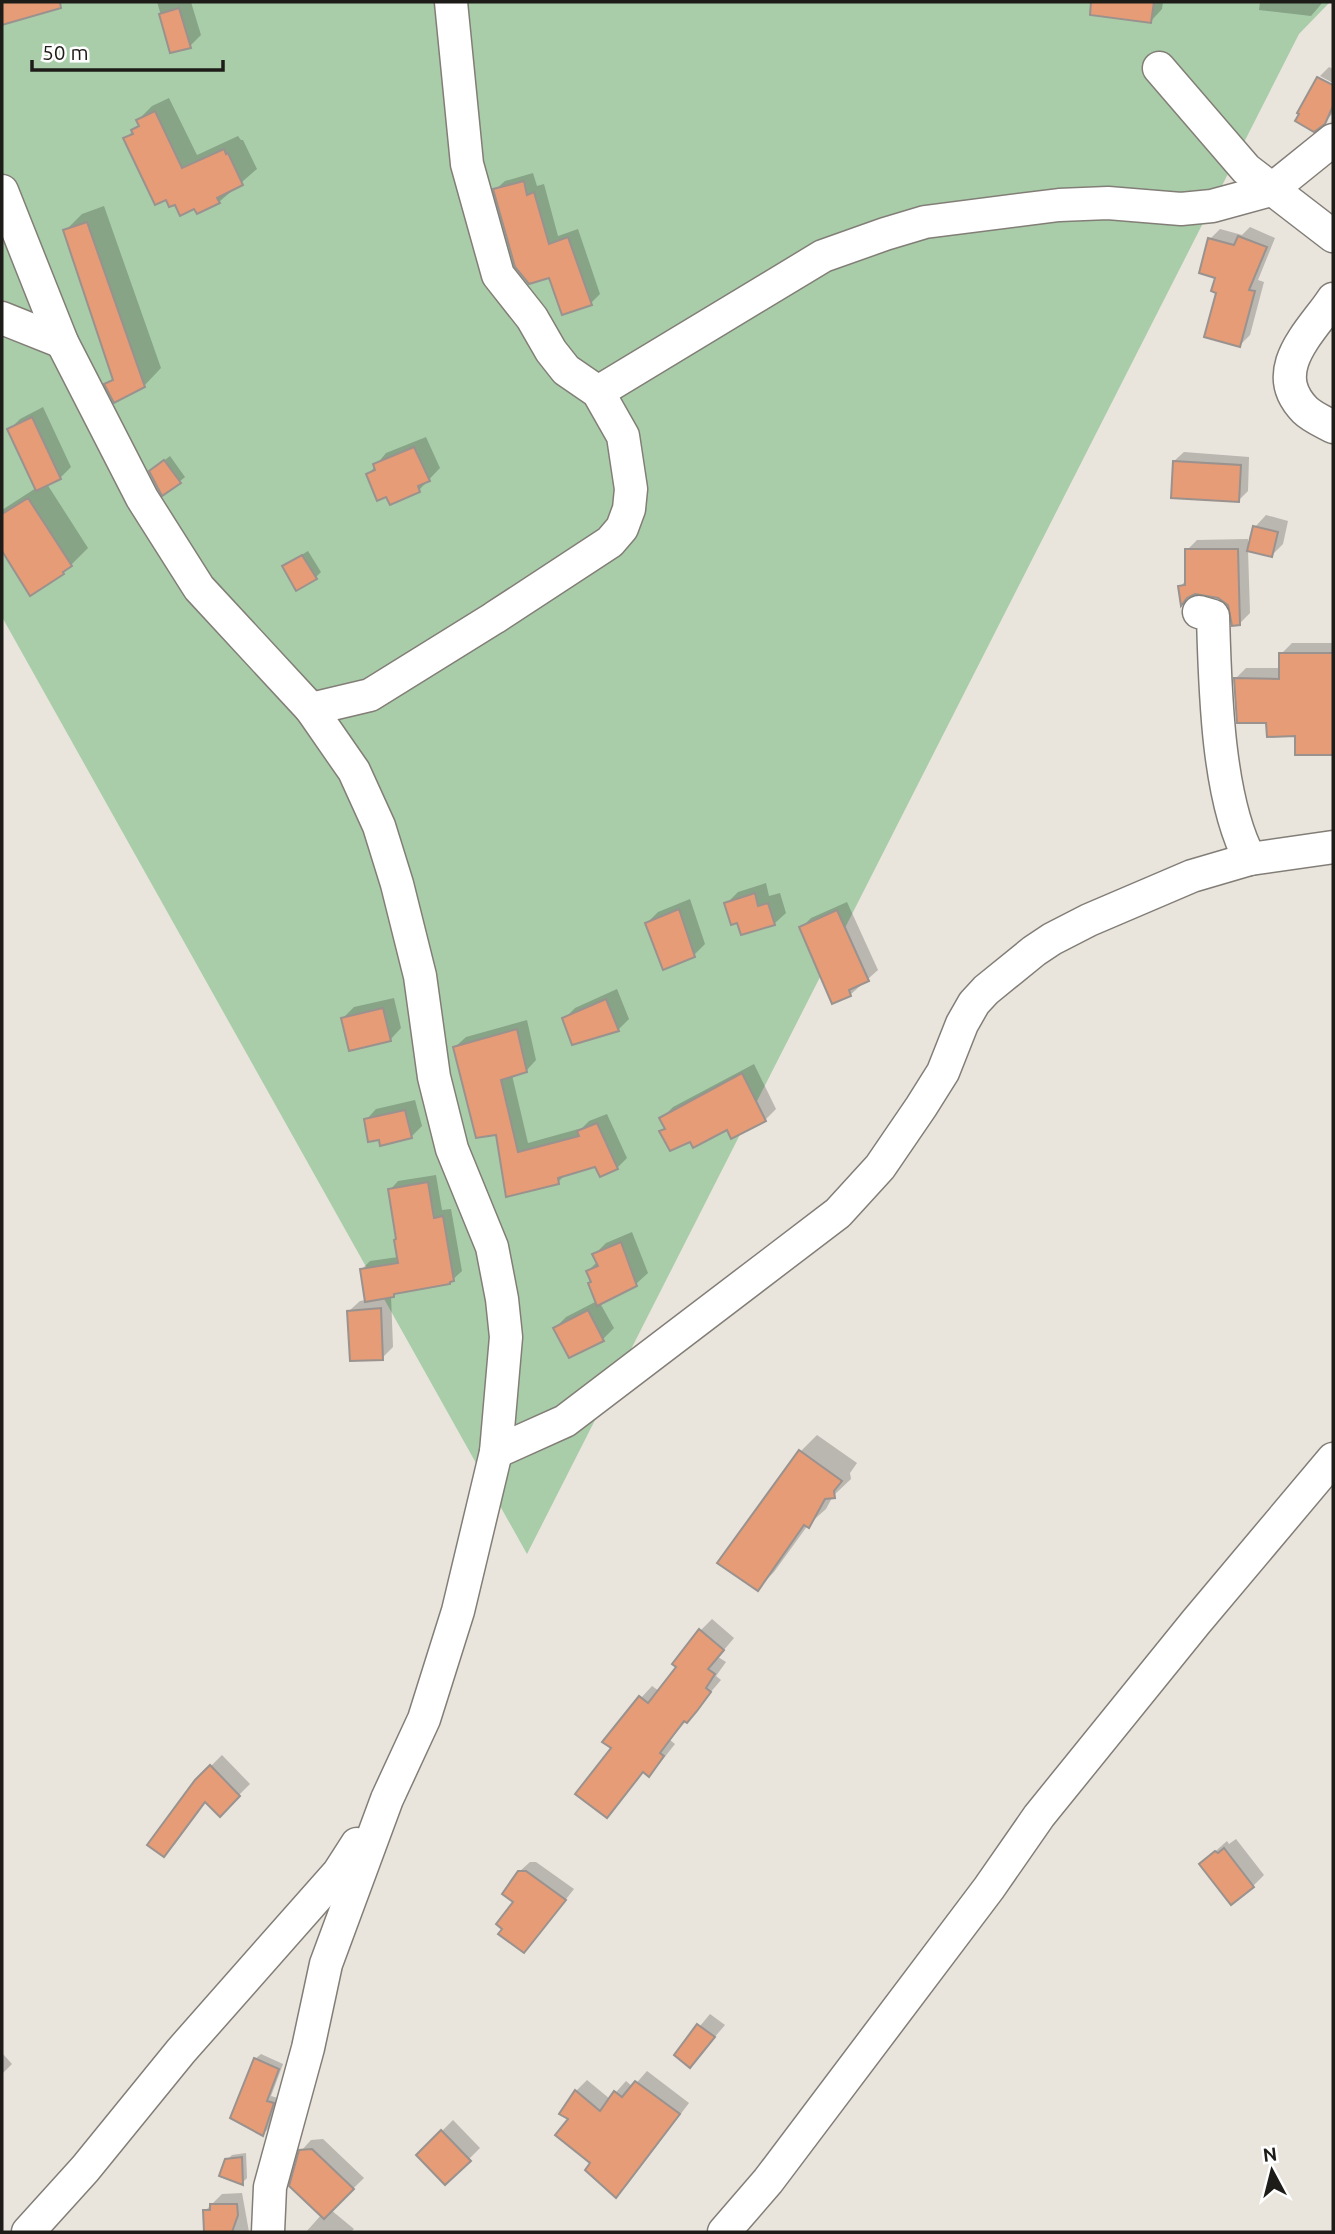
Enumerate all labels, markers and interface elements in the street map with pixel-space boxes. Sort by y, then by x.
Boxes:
scale bar [32,28,222,72]
text: 50 m [42,40,89,64]
north arrow [1237,2136,1307,2206]
text: N [1262,2142,1278,2166]

